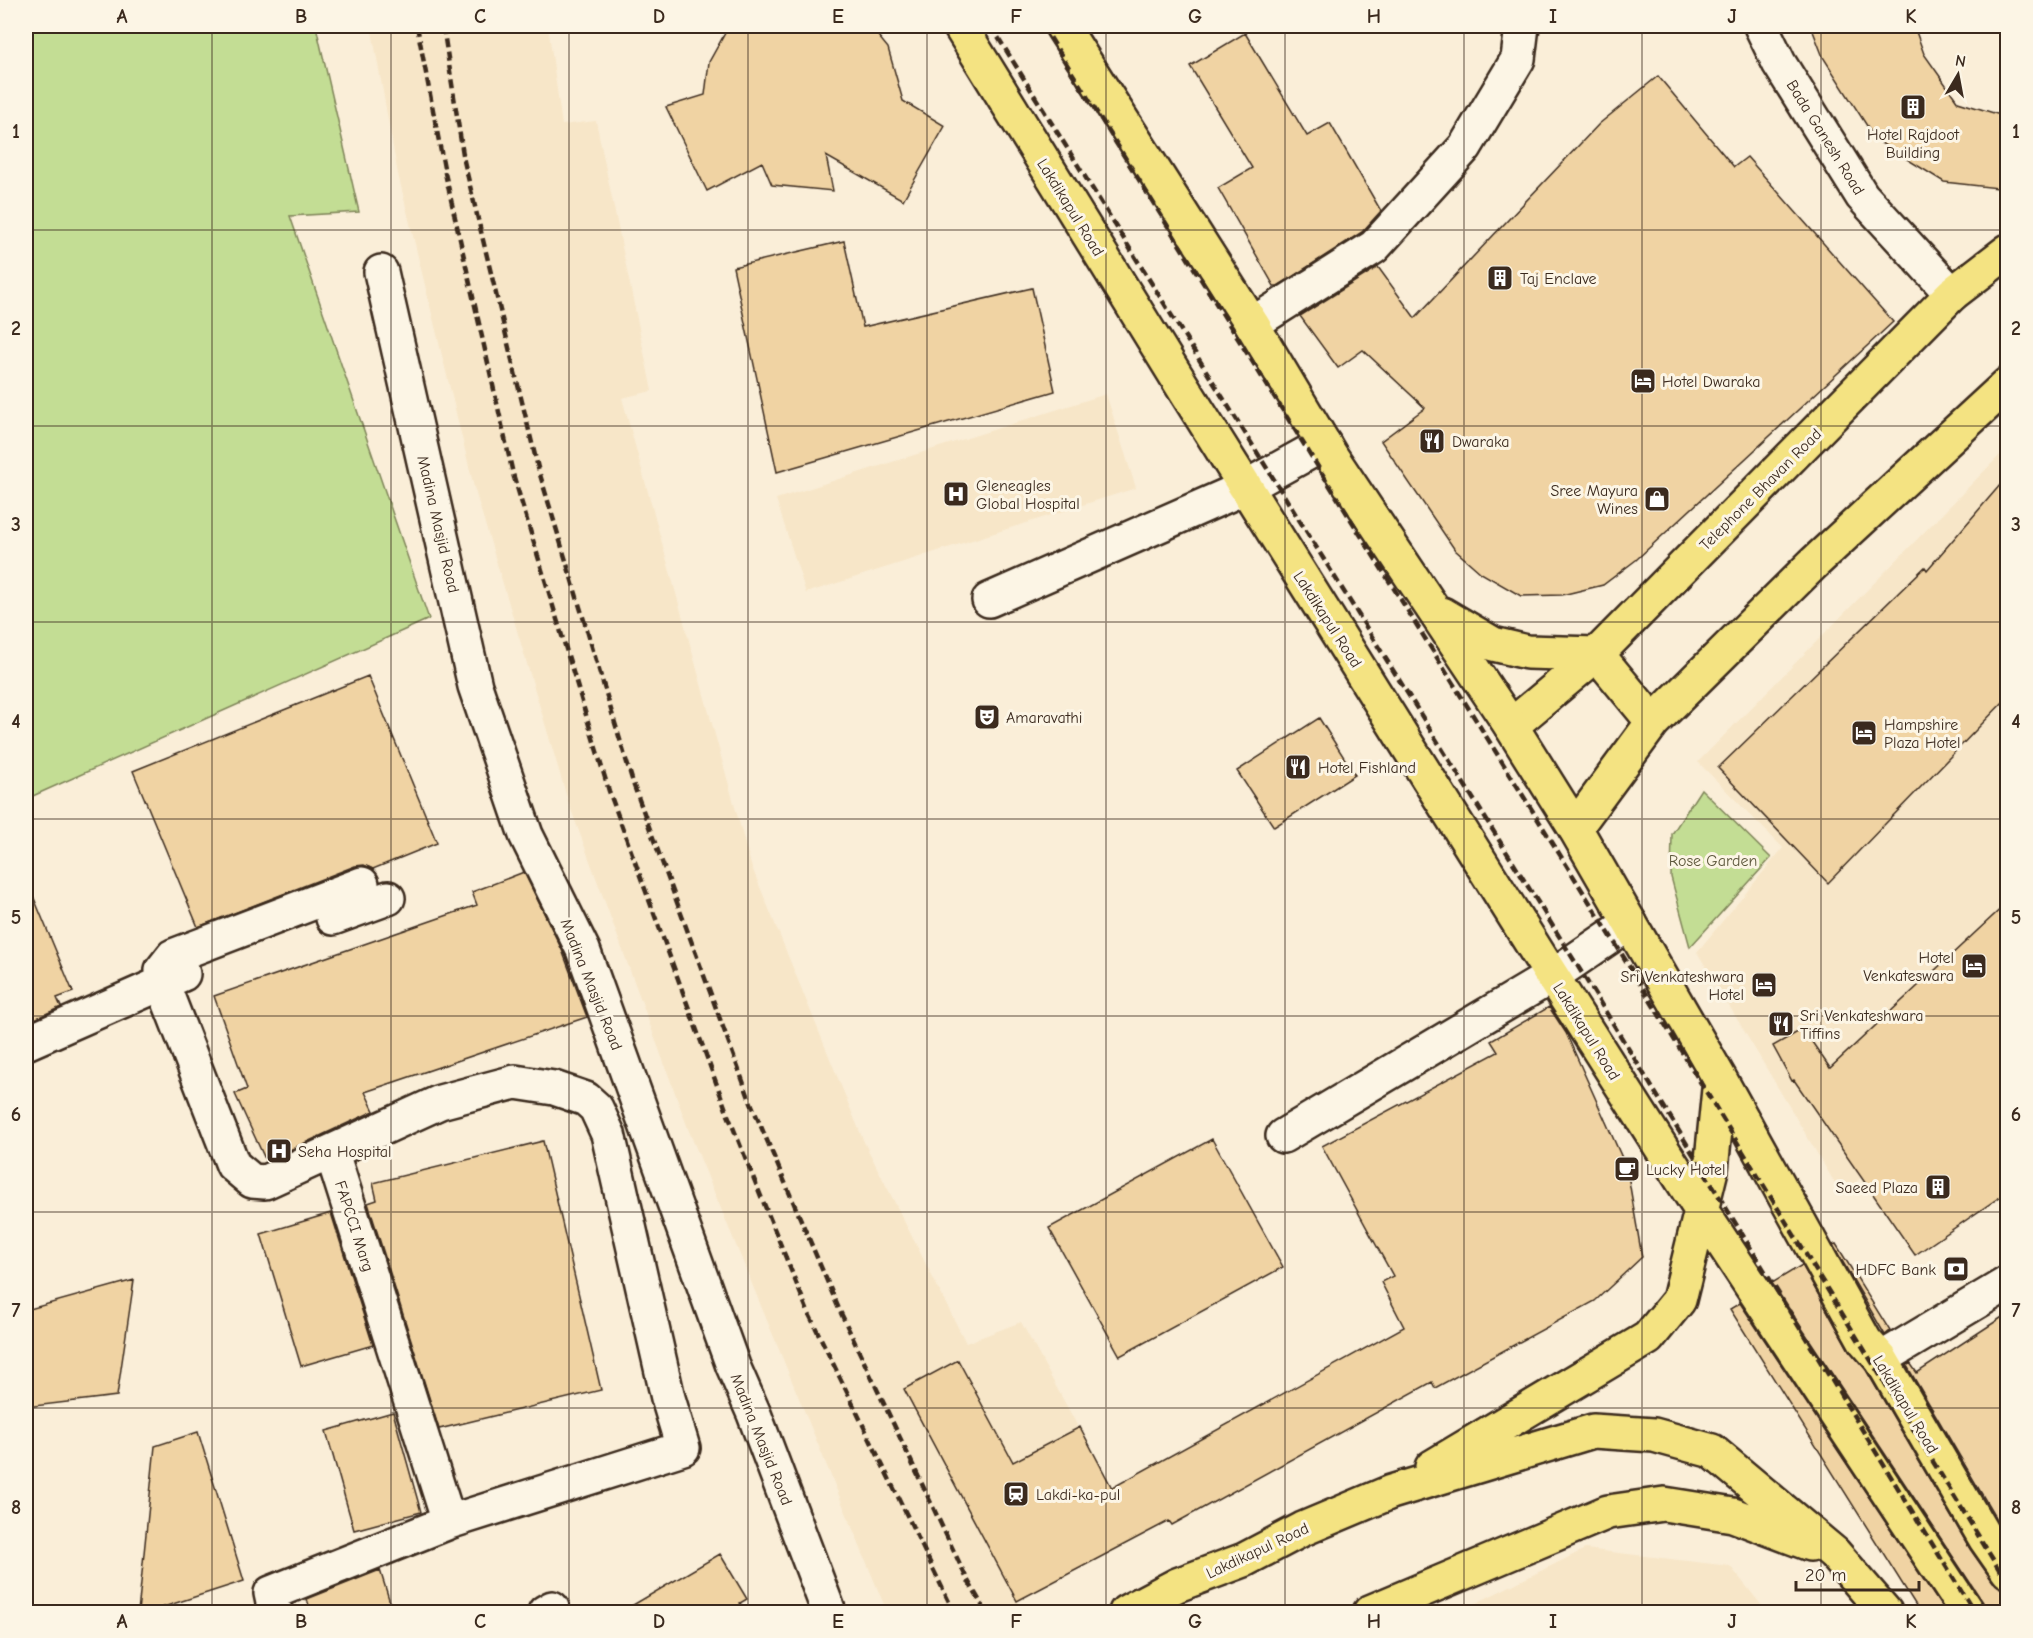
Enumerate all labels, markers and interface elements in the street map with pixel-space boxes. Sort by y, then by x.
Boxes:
text: A [116,5,128,28]
text: B [295,5,307,28]
text: C [474,5,486,28]
text: D [653,5,665,28]
text: E [832,5,844,28]
text: F [1010,5,1022,28]
text: G [1188,5,1202,28]
text: H [1367,5,1381,28]
text: I [1549,5,1557,28]
text: J [1727,5,1737,28]
text: K [1905,5,1917,28]
north arrow [1928,45,1988,105]
text: N [1954,51,1967,71]
street label: Bada Ganesh Road [1783,77,1868,198]
building icon: Hotel Rajdoot Building [1898,92,1928,122]
text: 1 [12,120,20,143]
text: 1 [2012,120,2020,143]
place label: Hotel Rajdoot Building [1867,126,1959,162]
street label: Lakdikapul Road [1033,156,1107,259]
building icon: Taj Enclave [1485,263,1515,293]
place label: Taj Enclave [1520,270,1597,288]
text: 2 [11,317,21,340]
text: 2 [2011,317,2021,340]
hotel icon: Hotel Dwaraka [1628,366,1658,396]
place label: Hotel Dwaraka [1662,373,1760,391]
street label: Telephone Bhavan Road [1696,425,1825,554]
restaurant icon: Dwaraka [1417,426,1447,456]
place label: Dwaraka [1452,433,1510,451]
street label: Madina Masjid Road [413,454,463,595]
place label: Gleneagles Global Hospital [976,477,1080,513]
hospital icon: Gleneagles Global Hospital [941,479,971,509]
place label: Sree Mayura Wines [1550,482,1638,518]
shop icon: Sree Mayura Wines [1642,484,1672,514]
text: 3 [11,513,21,536]
text: 3 [2011,513,2021,536]
street label: Lakdikapul Road [1289,568,1365,671]
theatre icon: Amaravathi [972,702,1002,732]
place label: Amaravathi [1006,709,1083,727]
text: 4 [11,710,21,733]
text: 4 [2011,710,2021,733]
place label: Hampshire Plaza Hotel [1884,716,1960,752]
hotel icon: Hampshire Plaza Hotel [1849,718,1879,748]
restaurant icon: Hotel Fishland [1283,752,1313,782]
place label: Hotel Fishland [1318,759,1416,777]
park label: Rose Garden [1669,852,1757,870]
text: 5 [11,906,21,929]
text: 5 [2011,906,2021,929]
street label: Madina Masjid Road [556,916,626,1053]
place label: Hotel Venkateswara [1863,949,1954,985]
hotel icon: Hotel Venkateswara [1959,951,1989,981]
place label: Sri Venkateshwara Hotel [1620,968,1744,1004]
hotel icon: Sri Venkateshwara Hotel [1749,970,1779,1000]
street label: Lakdikapul Road [1549,980,1623,1083]
place label: Sri Venkateshwara Tiffins [1800,1007,1924,1043]
restaurant icon: Sri Venkateshwara Tiffins [1766,1009,1796,1039]
text: 6 [11,1103,21,1126]
text: 6 [2011,1103,2021,1126]
hospital icon: Seha Hospital [264,1136,294,1166]
place label: Seha Hospital [298,1143,392,1161]
cafe icon: Lucky Hotel [1612,1154,1642,1184]
place label: Lucky Hotel [1646,1161,1725,1179]
building icon: Saeed Plaza [1923,1172,1953,1202]
street label: FAPCCI Marg [331,1179,377,1274]
place label: Saeed Plaza [1836,1179,1918,1197]
bank icon: HDFC Bank [1941,1254,1971,1284]
place label: HDFC Bank [1856,1261,1936,1279]
text: 7 [12,1299,21,1322]
text: 7 [2012,1299,2021,1322]
street label: Lakdikapul Road [1869,1352,1942,1457]
street label: Madina Masjid Road [726,1371,796,1508]
station icon: Lakdi-ka-pul [1001,1479,1031,1509]
place label: Lakdi-ka-pul [1036,1486,1120,1504]
text: 8 [11,1496,21,1519]
text: 8 [2011,1496,2021,1519]
street label: Lakdikapul Road [1203,1519,1312,1583]
scale bar [1796,1554,1919,1592]
text: 20 m [1805,1565,1846,1586]
text: A [116,1610,128,1633]
text: B [295,1610,307,1633]
text: C [474,1610,486,1633]
text: D [653,1610,665,1633]
text: E [832,1610,844,1633]
text: F [1010,1610,1022,1633]
text: G [1188,1610,1202,1633]
text: H [1367,1610,1381,1633]
text: I [1549,1610,1557,1633]
text: J [1727,1610,1737,1633]
text: K [1905,1610,1917,1633]

